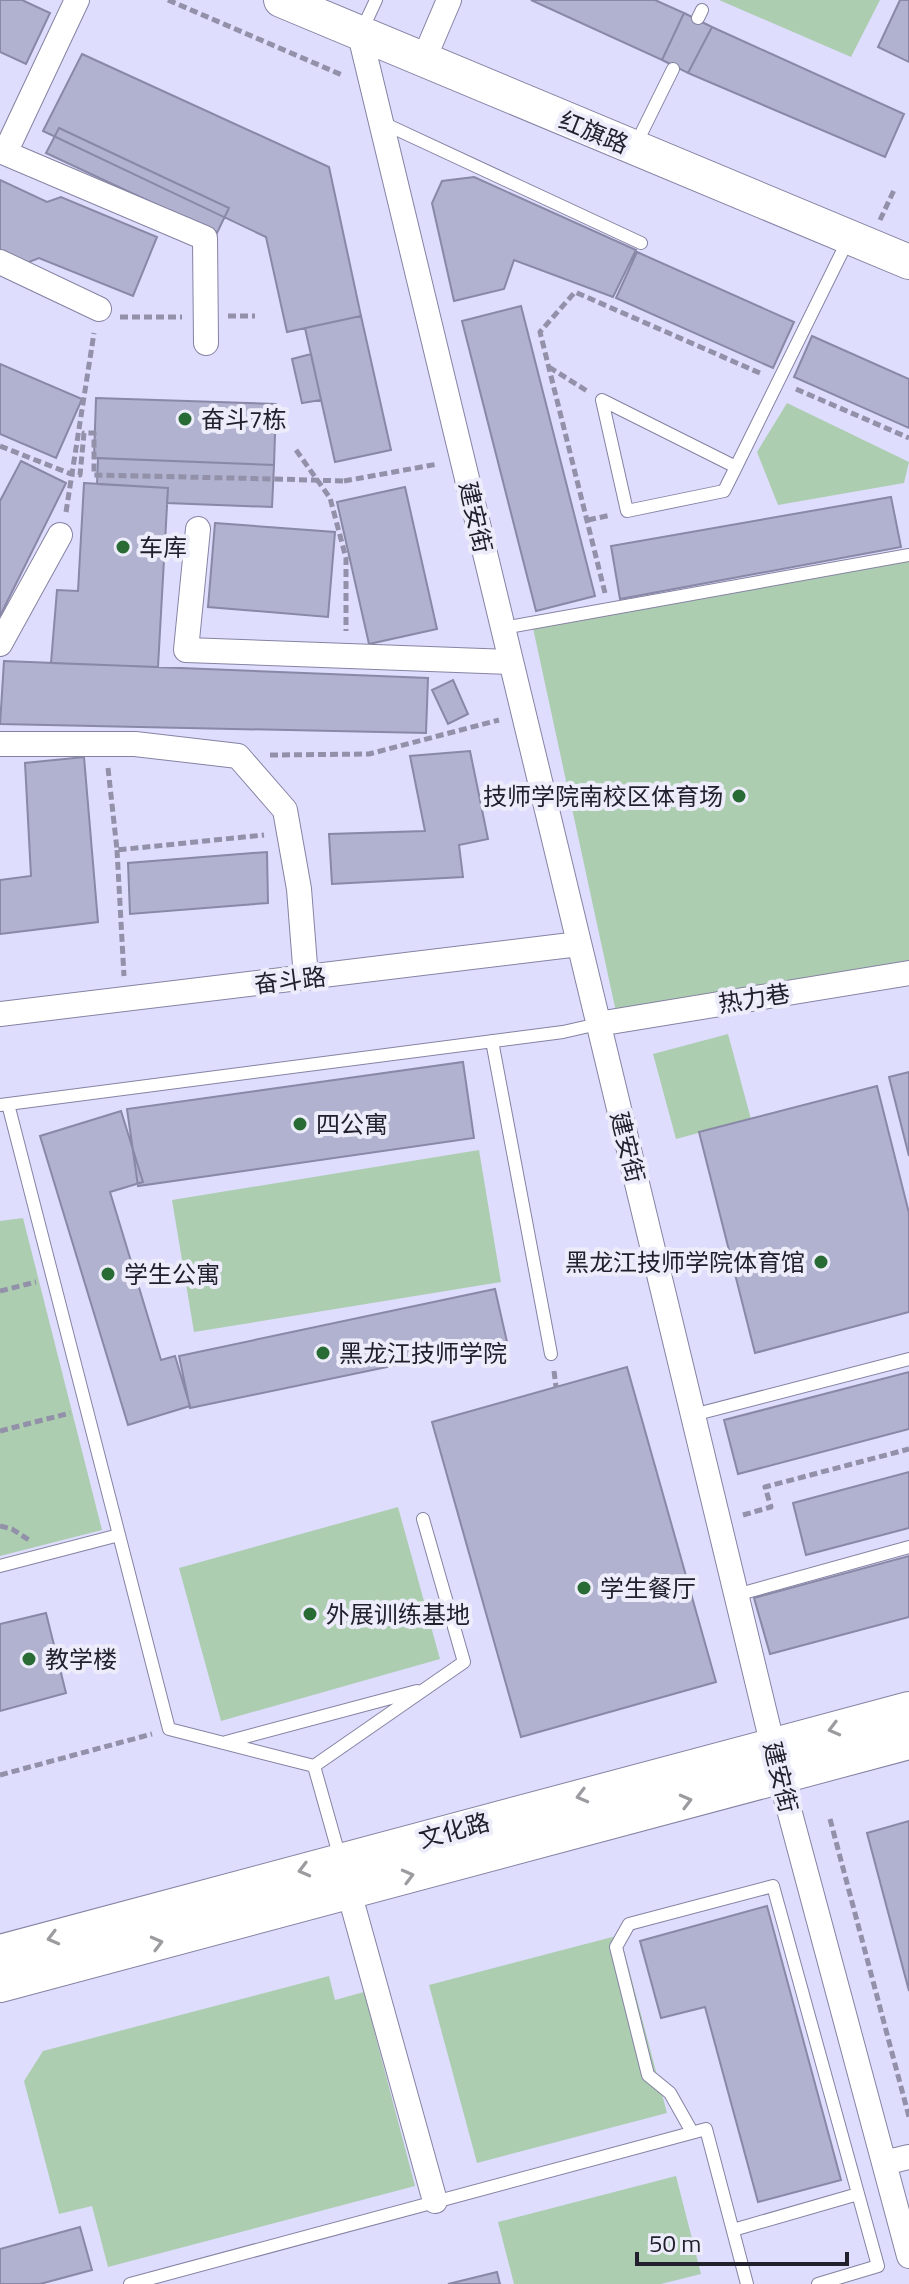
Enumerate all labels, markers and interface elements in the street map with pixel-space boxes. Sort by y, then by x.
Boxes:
street label: 红旗路 [554,102,634,162]
place label: 奋斗7栋 [201,401,286,437]
marker: 奋斗7栋 [176,410,194,428]
street label: 建安街 [450,478,502,556]
place label: 车库 [139,529,187,565]
marker: 车库 [114,538,132,556]
place label: 技师学院南校区体育场 [483,778,723,814]
marker: 技师学院南校区体育场 [730,787,748,805]
street label: 奋斗路 [252,958,328,1002]
street label: 热力巷 [716,975,792,1021]
place label: 四公寓 [316,1106,388,1142]
street label: 建安街 [602,1108,654,1186]
marker: 四公寓 [291,1115,309,1133]
place label: 黑龙江技师学院体育馆 [565,1244,805,1280]
marker: 黑龙江技师学院体育馆 [812,1253,830,1271]
place label: 学生公寓 [124,1256,220,1292]
marker: 学生公寓 [99,1265,117,1283]
place label: 黑龙江技师学院 [339,1335,507,1371]
marker: 黑龙江技师学院 [314,1344,332,1362]
place label: 学生餐厅 [600,1570,696,1606]
marker: 学生餐厅 [575,1579,593,1597]
place label: 外展训练基地 [326,1596,470,1632]
marker: 外展训练基地 [301,1605,319,1623]
place label: 教学楼 [45,1641,117,1677]
marker: 教学楼 [20,1650,38,1668]
one-way arrow [827,1720,841,1736]
street label: 建安街 [755,1738,807,1816]
one-way arrow [576,1787,590,1803]
one-way arrow [678,1794,692,1811]
street label: 文化路 [415,1803,493,1857]
one-way arrow [298,1861,312,1878]
one-way arrow [400,1868,414,1885]
one-way arrow [47,1928,61,1945]
one-way arrow [149,1935,163,1952]
scale bar [637,2216,847,2266]
text: 50 m [649,2225,701,2261]

